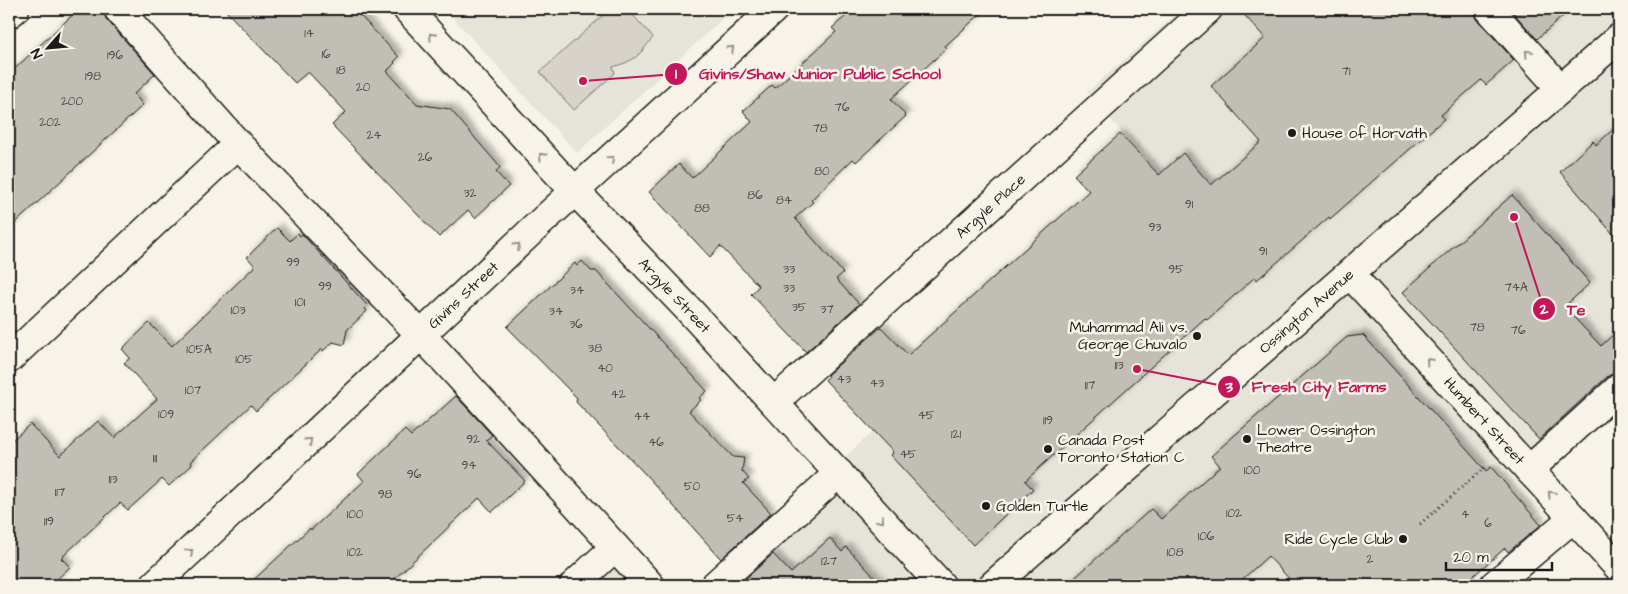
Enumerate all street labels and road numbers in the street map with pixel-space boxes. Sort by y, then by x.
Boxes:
street label: Argyle Place [951,169,1030,243]
street label: Argyle Street [634,253,716,338]
street label: Givins Street [423,256,503,333]
street label: Ossington Avenue [1254,264,1358,358]
street label: Humbert Street [1439,373,1530,469]

